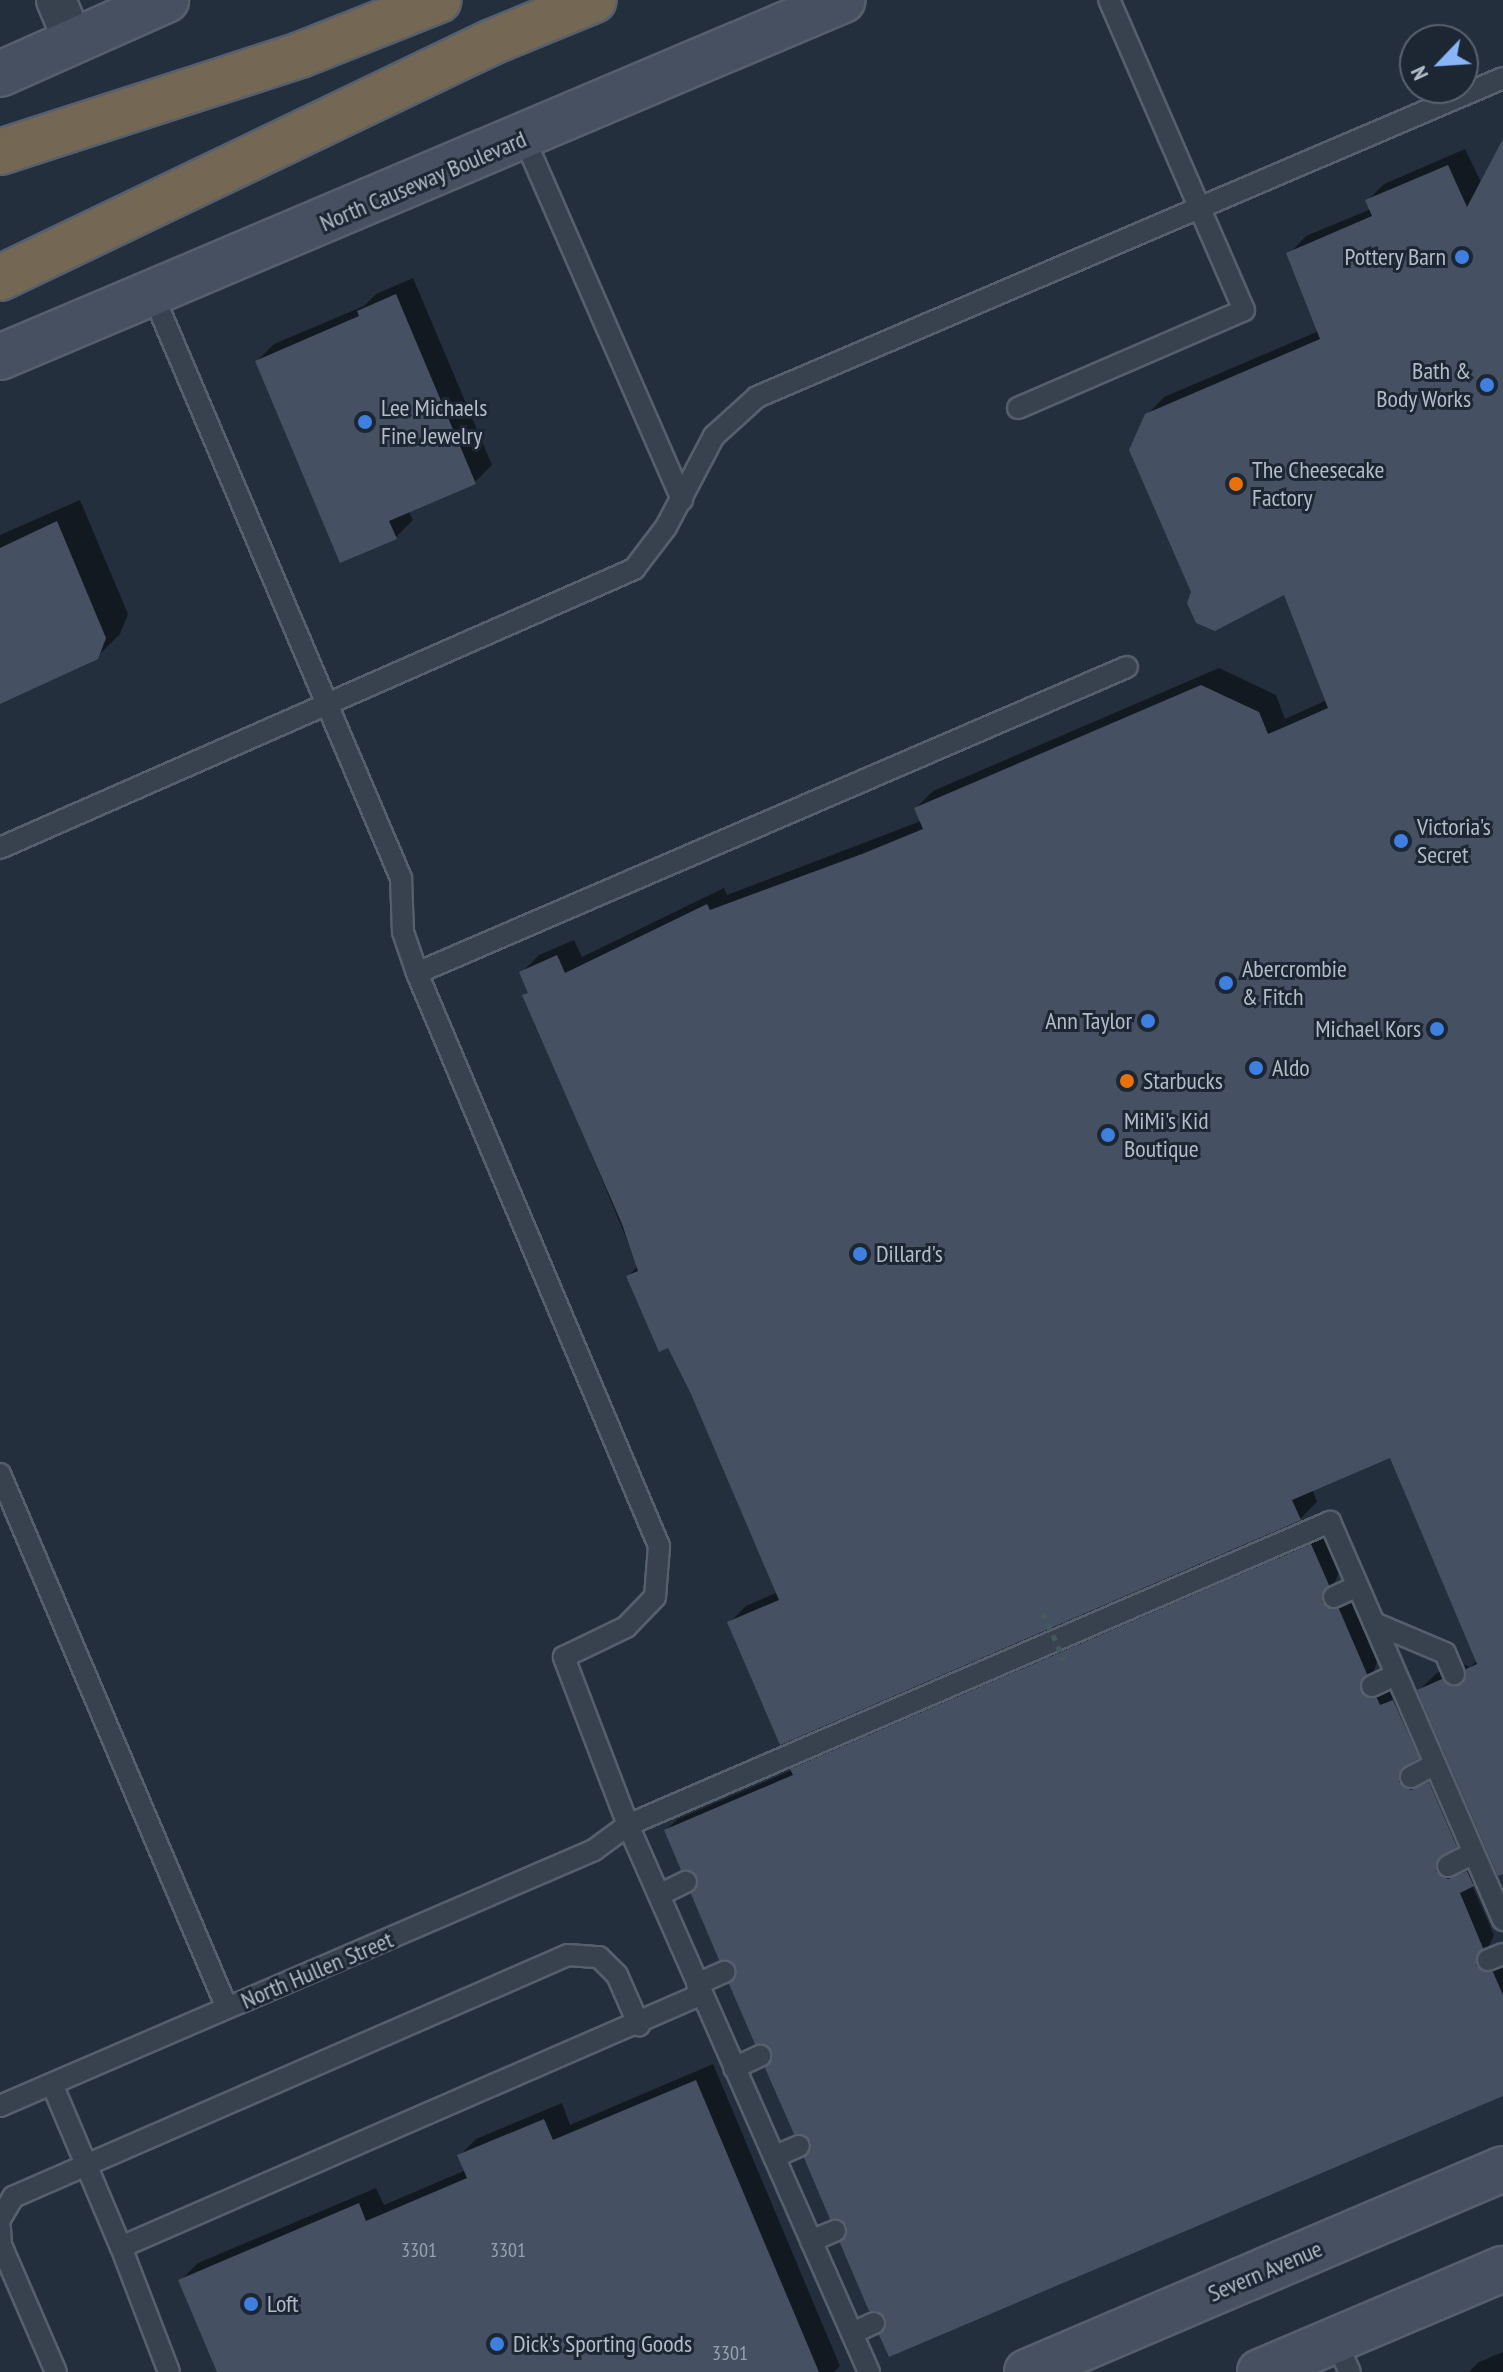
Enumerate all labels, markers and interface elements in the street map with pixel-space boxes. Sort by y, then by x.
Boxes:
north arrow [1399,24,1479,104]
text: N [1404,62,1434,85]
street label: North Causeway Boulevard [315,124,531,238]
place label: Pottery Barn [1344,243,1446,271]
marker: Pottery Barn [1453,248,1471,266]
place label: Bath & Body Works [1375,357,1471,413]
marker: Bath & Body Works [1478,376,1496,394]
place label: Lee Michaels Fine Jewelry [381,394,487,450]
marker: Lee Michaels Fine Jewelry [356,413,374,431]
place label: The Cheesecake Factory [1252,456,1384,512]
marker: The Cheesecake Factory [1227,475,1245,493]
place label: Victoria's Secret [1417,813,1491,869]
marker: Victoria's Secret [1392,832,1410,850]
place label: Abercrombie & Fitch [1242,955,1347,1011]
marker: Abercrombie & Fitch [1217,974,1235,992]
place label: Ann Taylor [1045,1007,1132,1035]
marker: Ann Taylor [1139,1012,1157,1030]
place label: Michael Kors [1315,1015,1421,1043]
marker: Michael Kors [1428,1020,1446,1038]
place label: Aldo [1272,1054,1310,1082]
marker: Aldo [1247,1059,1265,1077]
place label: Starbucks [1143,1067,1223,1095]
marker: Starbucks [1118,1072,1136,1090]
place label: MiMi's Kid Boutique [1124,1107,1209,1163]
marker: MiMi's Kid Boutique [1099,1126,1117,1144]
place label: Dillard's [876,1240,943,1268]
marker: Dillard's [851,1245,869,1263]
street label: North Hullen Street [237,1925,397,2015]
street label: Severn Avenue [1203,2234,1327,2308]
house number: 3301 [401,2238,437,2262]
house number: 3301 [490,2238,526,2262]
place label: Loft [267,2290,299,2318]
marker: Loft [242,2295,260,2313]
place label: Dick's Sporting Goods [513,2330,692,2358]
marker: Dick's Sporting Goods [488,2335,506,2353]
house number: 3301 [712,2341,748,2365]

